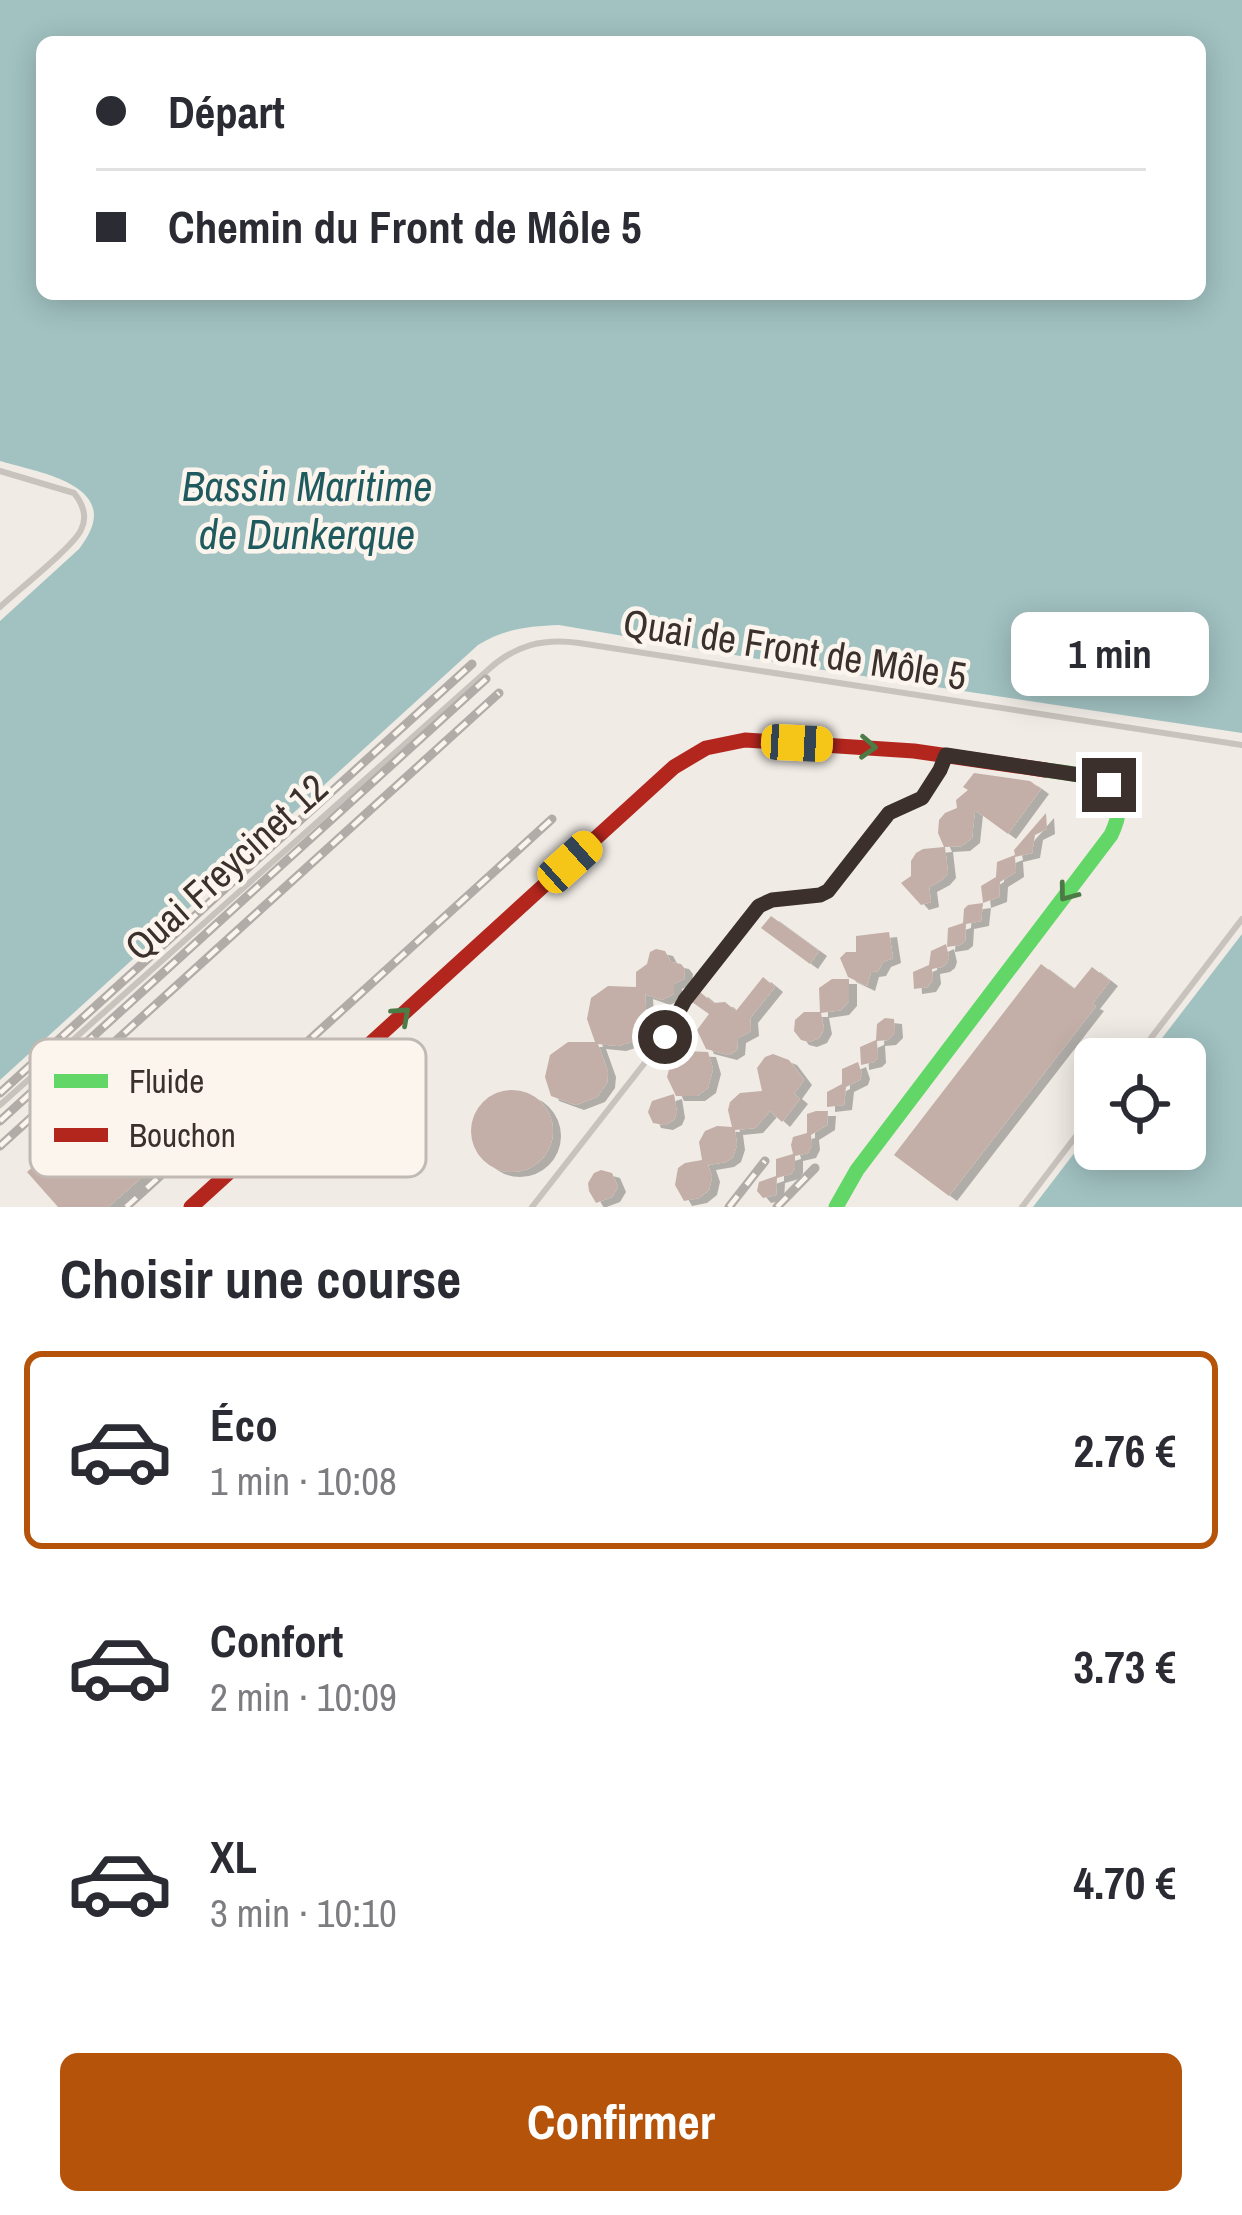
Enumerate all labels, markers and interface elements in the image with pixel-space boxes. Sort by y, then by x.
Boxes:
text: Départ [168,81,285,142]
text: Chemin du Front de Môle 5 [168,196,642,257]
water label: Bassin Maritime de Dunkerque [182,458,432,562]
street label: Quai de Front de Môle 5 [620,596,970,702]
callout: 1 min [1010,611,1208,695]
text: 1 min [1068,628,1152,680]
car [760,723,834,763]
one-way arrow [859,734,878,760]
route end [1082,758,1136,812]
street label: Quai Freycinet 12 [113,762,339,972]
car [531,825,609,899]
one-way arrow [1060,880,1082,901]
one-way arrow [388,1008,409,1029]
route start [638,1010,692,1064]
map controls [1074,1038,1206,1170]
button: locate [1074,1038,1206,1170]
legend [30,1039,426,1177]
text: Fluide [129,1059,204,1103]
text: Bouchon [129,1113,236,1157]
text: Choisir une course [60,1242,461,1315]
text: Éco [210,1394,278,1455]
icon: car [66,1396,174,1504]
text: 2.76 € [1073,1420,1176,1481]
text: 1 min · 10:08 [210,1455,397,1507]
text: Confort [210,1610,343,1671]
icon: car [66,1612,174,1720]
text: 3.73 € [1073,1636,1176,1697]
text: 2 min · 10:09 [210,1671,397,1723]
text: XL [210,1826,257,1887]
icon: car [66,1828,174,1936]
text: 4.70 € [1073,1852,1176,1913]
text: 3 min · 10:10 [210,1887,397,1939]
button: Confirmer [60,2053,1182,2191]

